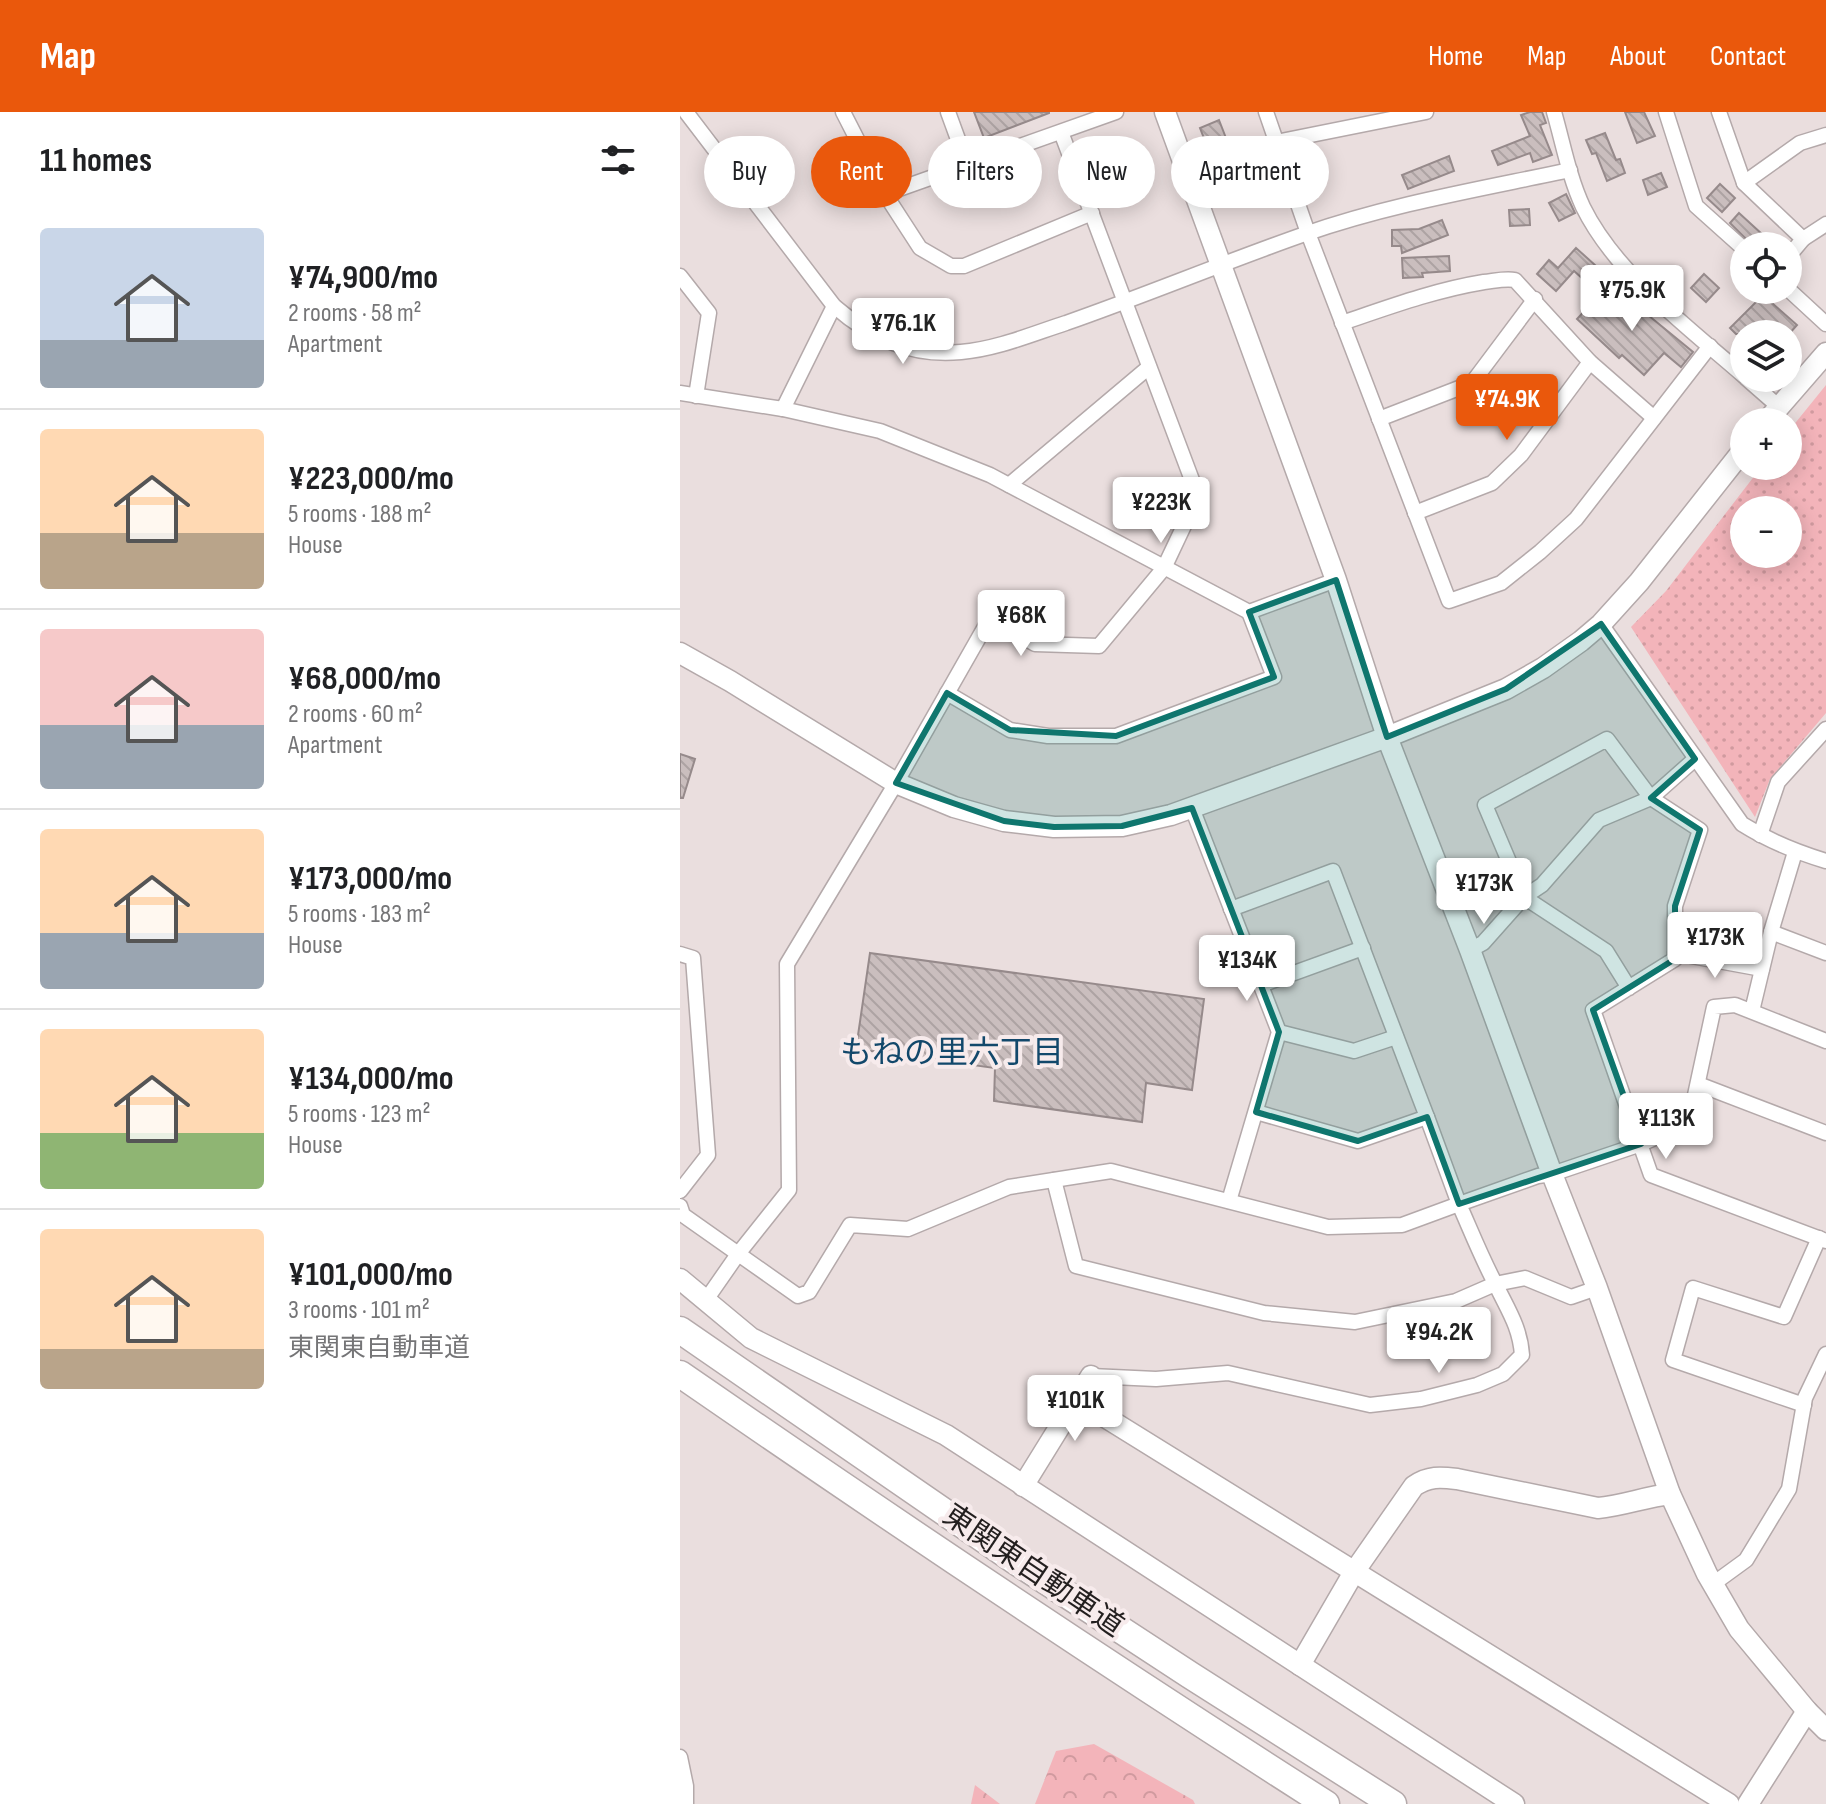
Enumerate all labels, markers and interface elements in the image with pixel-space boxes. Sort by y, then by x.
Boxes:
text: Map [40,34,96,79]
text: Home [1428,40,1483,73]
text: Map [1527,40,1566,73]
text: About [1610,40,1666,73]
text: Contact [1710,40,1786,73]
chip: Buy [704,136,795,208]
chip: Rent [811,136,912,208]
chip: Filters [928,136,1042,208]
chip: New [1058,136,1155,208]
chip: Apartment [1171,136,1329,208]
icon: filters [596,138,640,182]
text: 11 homes [40,140,152,181]
map controls [1730,232,1802,568]
button: locate [1730,232,1802,304]
text: ¥74,900/mo [288,257,438,298]
icon: home [104,260,200,356]
pin: ¥75.9K [1567,265,1697,333]
text: ¥75.9K [1599,275,1665,306]
text: 2 rooms · 58 m² [288,298,422,329]
pin: ¥76.1K [838,298,968,366]
text: ¥76.1K [870,308,936,339]
button: layers [1730,320,1802,392]
text: Apartment [288,329,382,360]
pin: ¥74.9K [1442,374,1572,442]
text: ¥74.9K [1474,384,1540,415]
button: + [1730,408,1802,480]
text: ¥223,000/mo [288,458,454,499]
icon: home [104,461,200,557]
pin: ¥223K [1105,477,1217,545]
text: ¥223K [1131,487,1191,518]
button: − [1730,496,1802,568]
text: 5 rooms · 188 m² [288,499,431,530]
text: House [288,530,343,561]
pin: ¥68K [974,590,1068,658]
text: ¥68K [996,600,1046,631]
text: ¥68,000/mo [288,658,441,699]
icon: home [104,661,200,757]
text: 2 rooms · 60 m² [288,699,423,730]
text: Apartment [288,730,382,761]
text: ¥173,000/mo [288,858,452,899]
pin: ¥173K [1428,858,1540,926]
icon: home [104,861,200,957]
text: ¥173K [1454,868,1514,899]
text: 5 rooms · 183 m² [288,899,431,930]
pin: ¥173K [1659,912,1771,980]
text: ¥173K [1685,922,1745,953]
text: House [288,930,343,961]
pin: ¥134K [1191,935,1303,1003]
text: ¥134K [1217,945,1277,976]
district label: もねの里六丁目 [840,1034,1064,1073]
text: ¥134,000/mo [288,1058,454,1099]
icon: home [104,1061,200,1157]
pin: ¥113K [1610,1093,1722,1161]
text: 5 rooms · 123 m² [288,1099,431,1130]
text: ¥113K [1637,1103,1695,1134]
text: House [288,1130,343,1161]
text: ¥101,000/mo [288,1254,453,1295]
icon: home [104,1261,200,1357]
text: 3 rooms · 101 m² [288,1295,430,1326]
pin: ¥94.2K [1374,1307,1504,1375]
text: ¥94.2K [1405,1317,1473,1348]
text: 東関東自動車道 [288,1333,470,1364]
pin: ¥101K [1019,1375,1131,1443]
text: ¥101K [1045,1385,1105,1416]
street label: 東関東自動車道 [936,1497,1130,1645]

